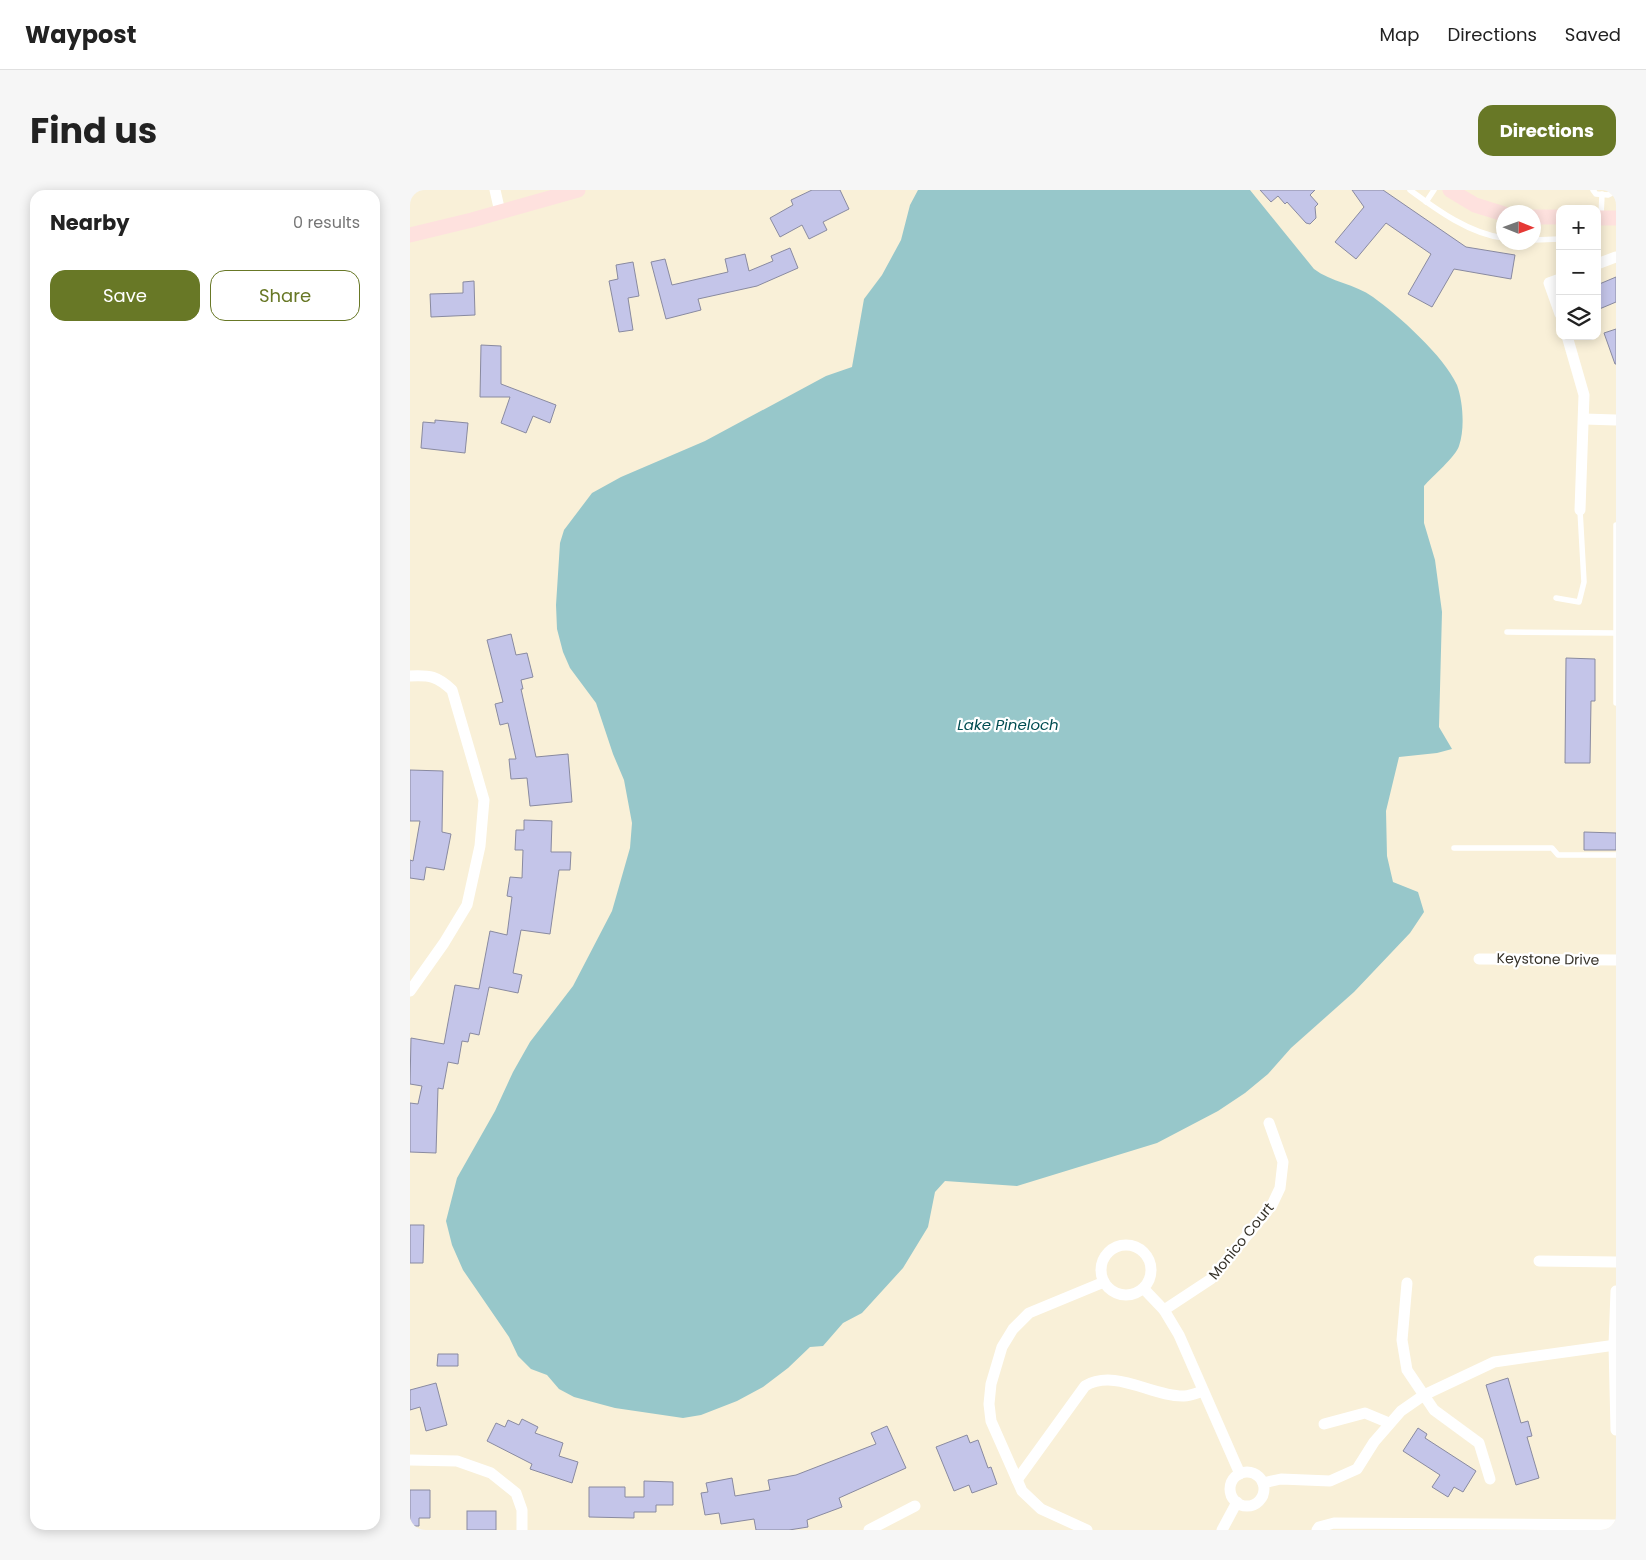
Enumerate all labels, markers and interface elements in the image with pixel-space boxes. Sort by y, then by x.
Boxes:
text: Waypost [25,18,136,51]
text: Map [1380,22,1419,47]
text: Directions [1447,22,1537,47]
text: Saved [1565,22,1621,47]
button: Directions [1478,105,1616,156]
text: Find us [30,106,157,155]
north arrow [1496,205,1541,250]
map controls [1556,205,1601,340]
button: + [1556,205,1601,250]
text: Nearby [50,208,130,237]
text: 0 results [293,211,360,234]
button: − [1556,250,1601,295]
button: Save [50,270,200,321]
button: Share [210,270,360,321]
button: layers [1556,295,1601,340]
water label: Lake Pineloch [957,714,1059,735]
street label: Keystone Drive [1496,948,1600,970]
street label: Monico Court [1204,1198,1278,1284]

